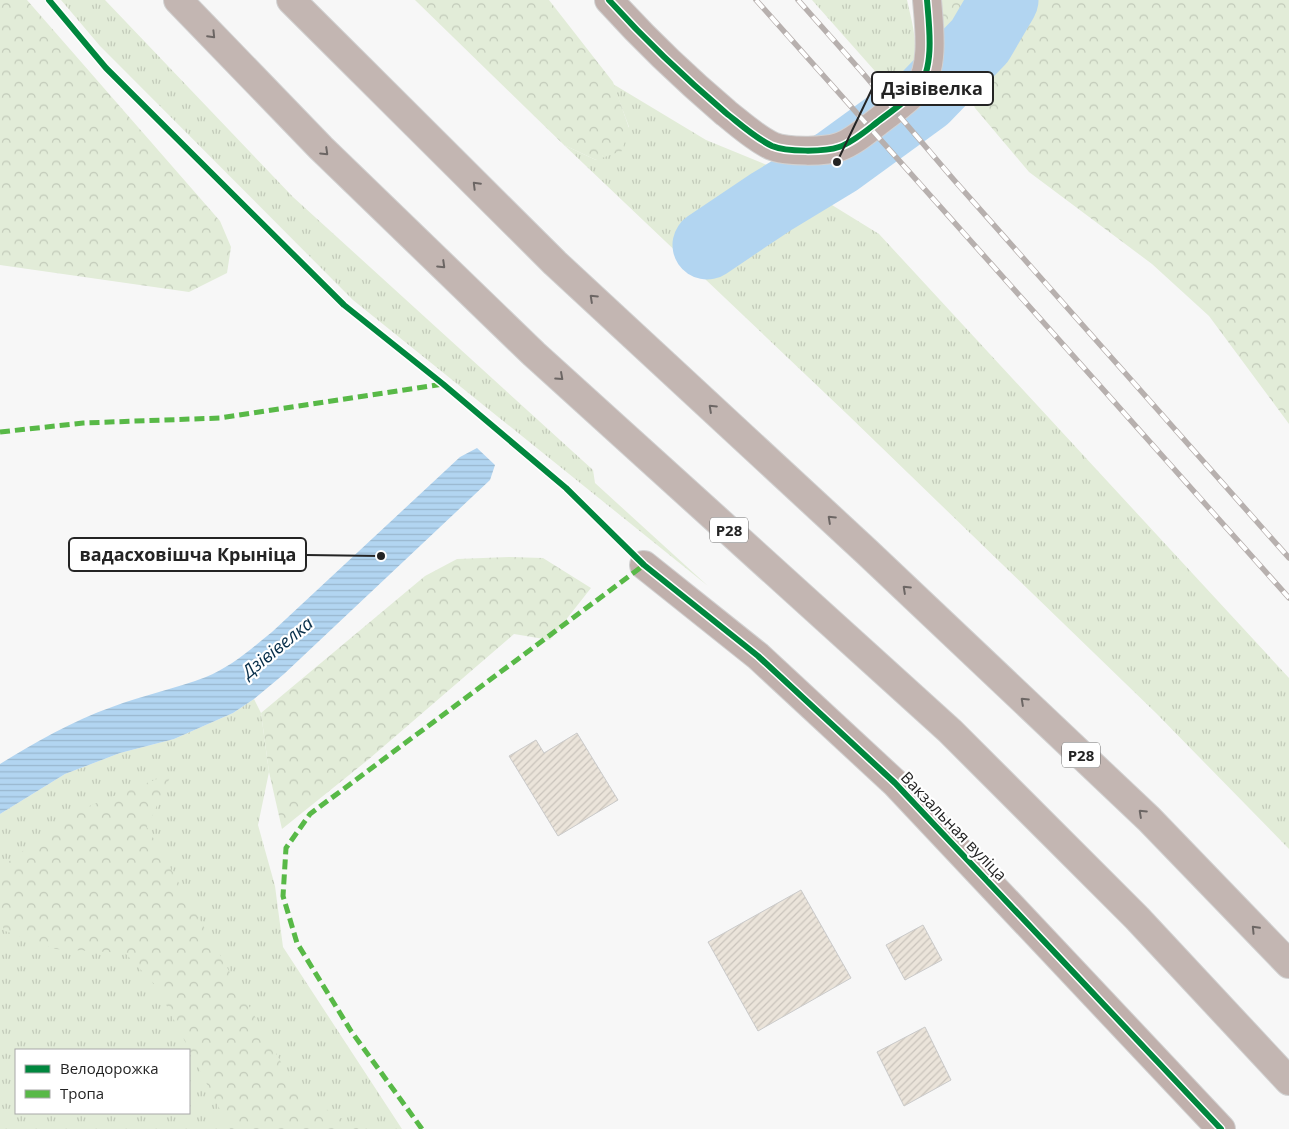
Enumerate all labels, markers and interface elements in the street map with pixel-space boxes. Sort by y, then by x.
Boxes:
one-way arrow [206,29,215,38]
callout: Дзівівелка [872,72,993,105]
text: Дзівівелка [881,76,983,100]
one-way arrow [319,146,328,155]
one-way arrow [473,182,482,191]
one-way arrow [436,259,445,268]
one-way arrow [589,295,598,304]
one-way arrow [554,371,563,380]
one-way arrow [708,405,717,414]
one-way arrow [828,516,837,525]
road number: Р28 [710,518,748,542]
callout: вадасховішча Крыніца [69,538,306,571]
text: вадасховішча Крыніца [80,542,296,566]
one-way arrow [903,586,912,595]
water label: Дзівівелка [235,611,318,684]
one-way arrow [1021,698,1030,707]
road number: Р28 [1062,742,1100,768]
street label: Вакзальная вуліца [896,767,1012,885]
one-way arrow [1139,810,1148,819]
one-way arrow [1252,926,1261,935]
legend [15,1049,190,1114]
text: Велодорожка [60,1058,159,1078]
text: Тропа [60,1083,104,1103]

